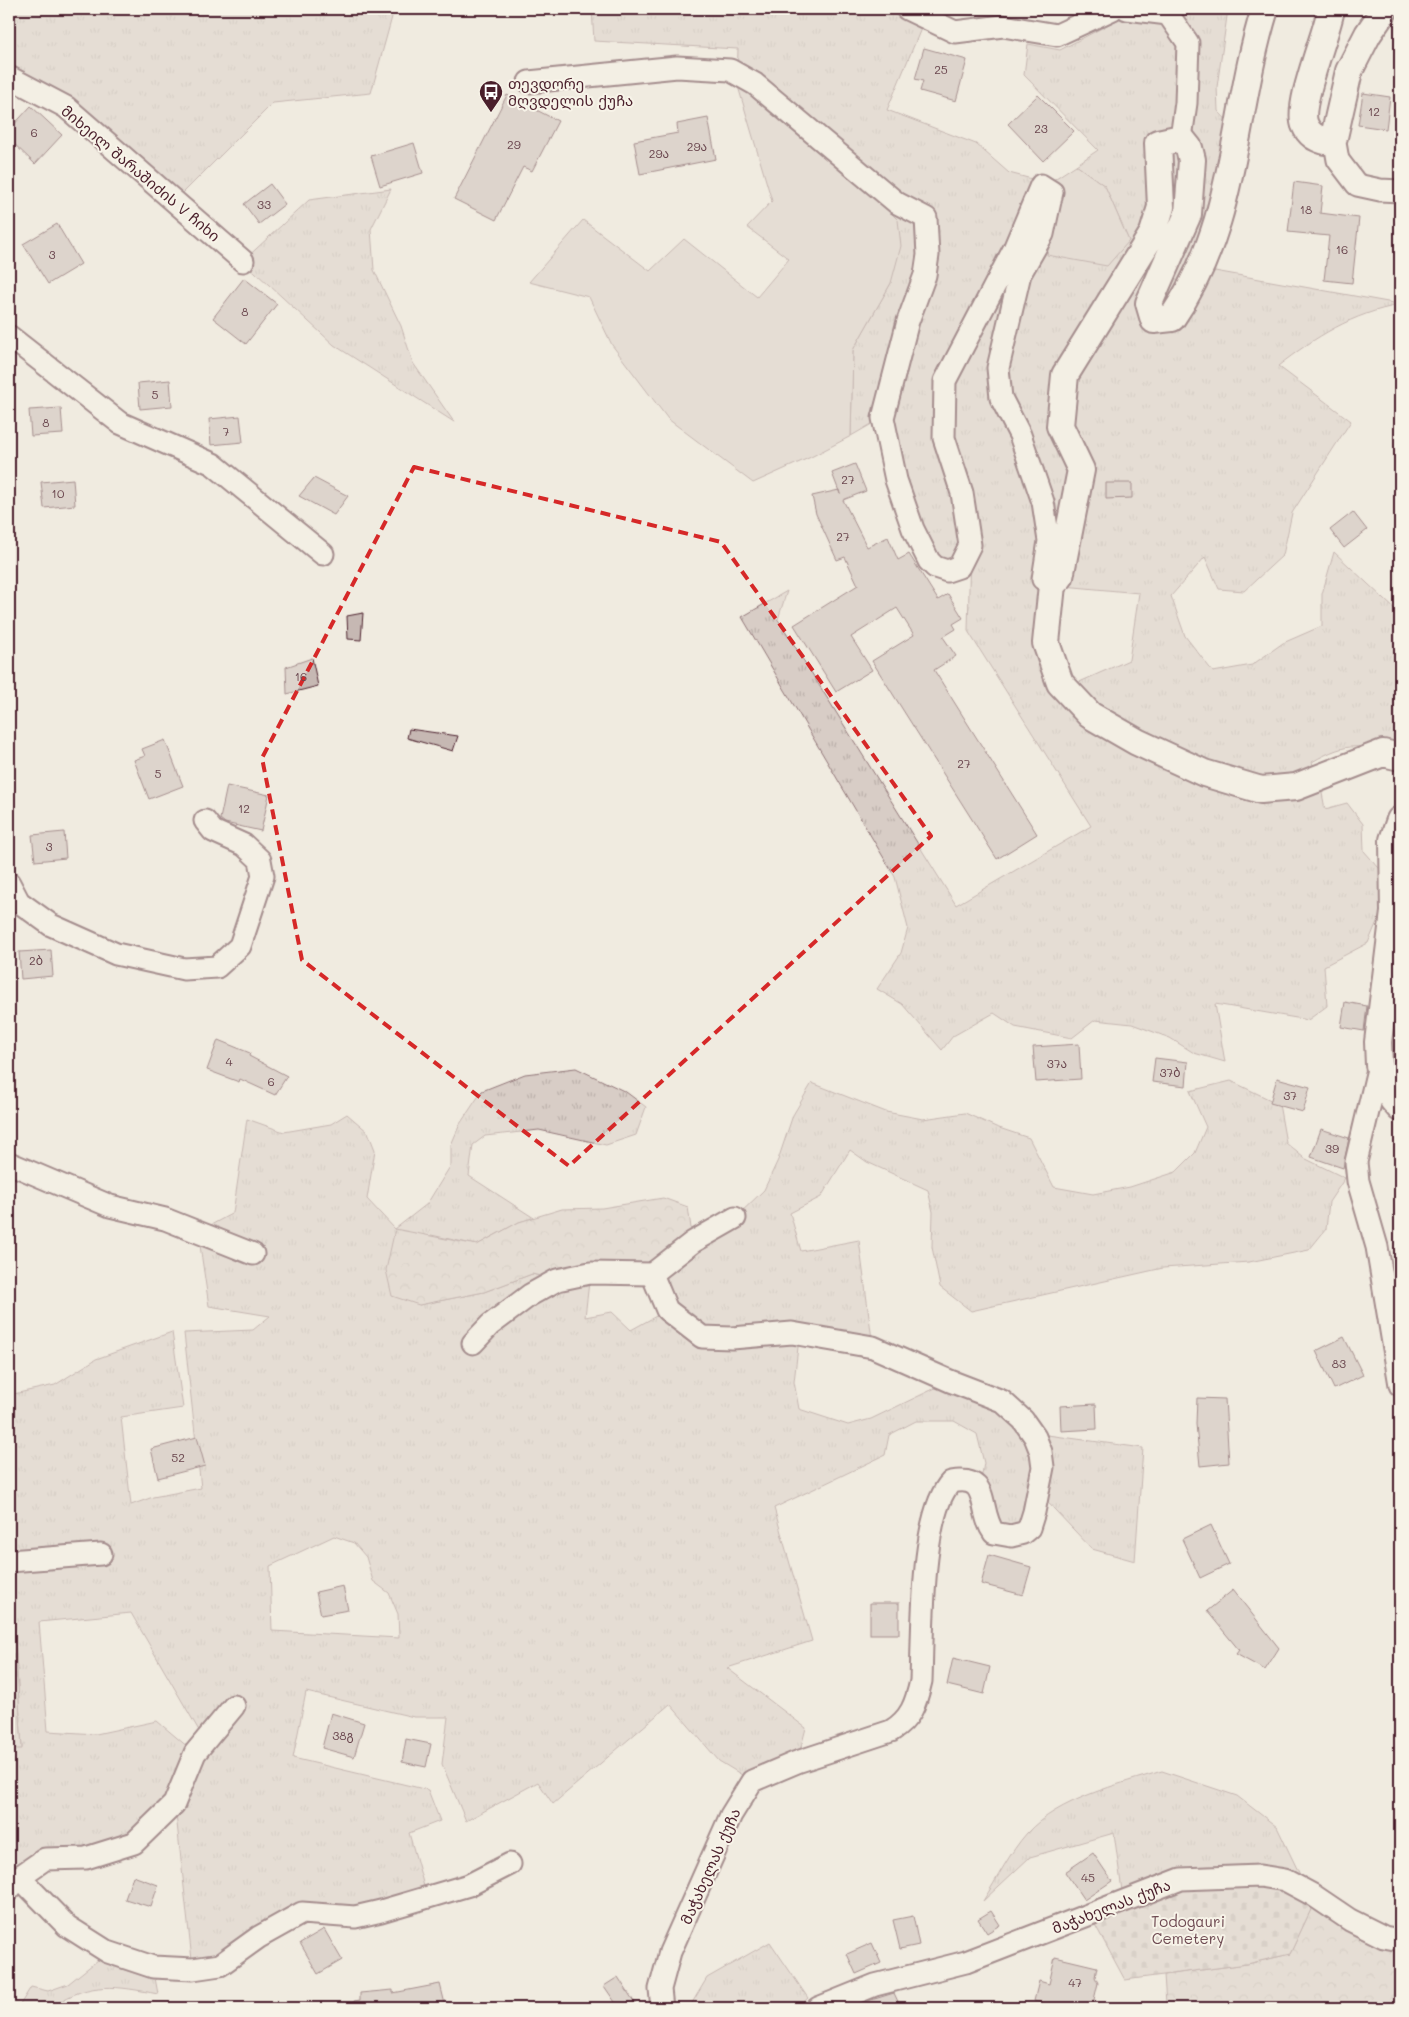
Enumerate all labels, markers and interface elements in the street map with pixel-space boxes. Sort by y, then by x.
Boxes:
house number: 25 [934,61,948,77]
place label: თევდორე მღვდელის ქუჩა [508,73,633,110]
bus stop icon: თევდორე მღვდელის ქუჩა [478,79,504,113]
street label: მიხეილ შარაშიძის V ჩიხი [57,101,225,245]
house number: 12 [1368,103,1380,119]
house number: 23 [1034,120,1048,136]
house number: 6 [30,124,38,140]
house number: 29 [507,136,521,152]
house number: 29ა [687,138,707,154]
house number: 29ა [649,145,669,161]
house number: 33 [257,196,271,212]
house number: 18 [1300,201,1312,217]
house number: 16 [1336,241,1348,257]
house number: 3 [48,246,56,262]
house number: 8 [241,303,249,319]
house number: 5 [152,386,159,402]
house number: 8 [42,414,50,430]
house number: 7 [223,423,230,439]
house number: 27 [841,471,855,487]
house number: 10 [52,485,65,501]
house number: 27 [836,528,850,544]
house number: 16 [295,668,307,684]
house number: 27 [957,755,971,771]
house number: 5 [155,765,162,781]
house number: 12 [238,800,250,816]
house number: 3 [45,838,53,854]
house number: 2ბ [29,952,43,968]
house number: 4 [225,1053,233,1069]
house number: 37ა [1047,1055,1067,1071]
house number: 37ბ [1160,1064,1180,1080]
house number: 6 [267,1073,275,1089]
house number: 37 [1283,1087,1297,1103]
house number: 39 [1325,1140,1339,1156]
house number: 83 [1332,1355,1346,1371]
house number: 52 [171,1449,185,1465]
house number: 38გ [332,1727,354,1743]
street label: მაჭახელას ქუჩა [675,1805,745,1927]
house number: 45 [1081,1869,1095,1885]
street label: მაჭახელას ქუჩა [1049,1874,1173,1938]
park label: Todogauri Cemetery [1151,1911,1225,1948]
house number: 47 [1068,1974,1082,1990]

